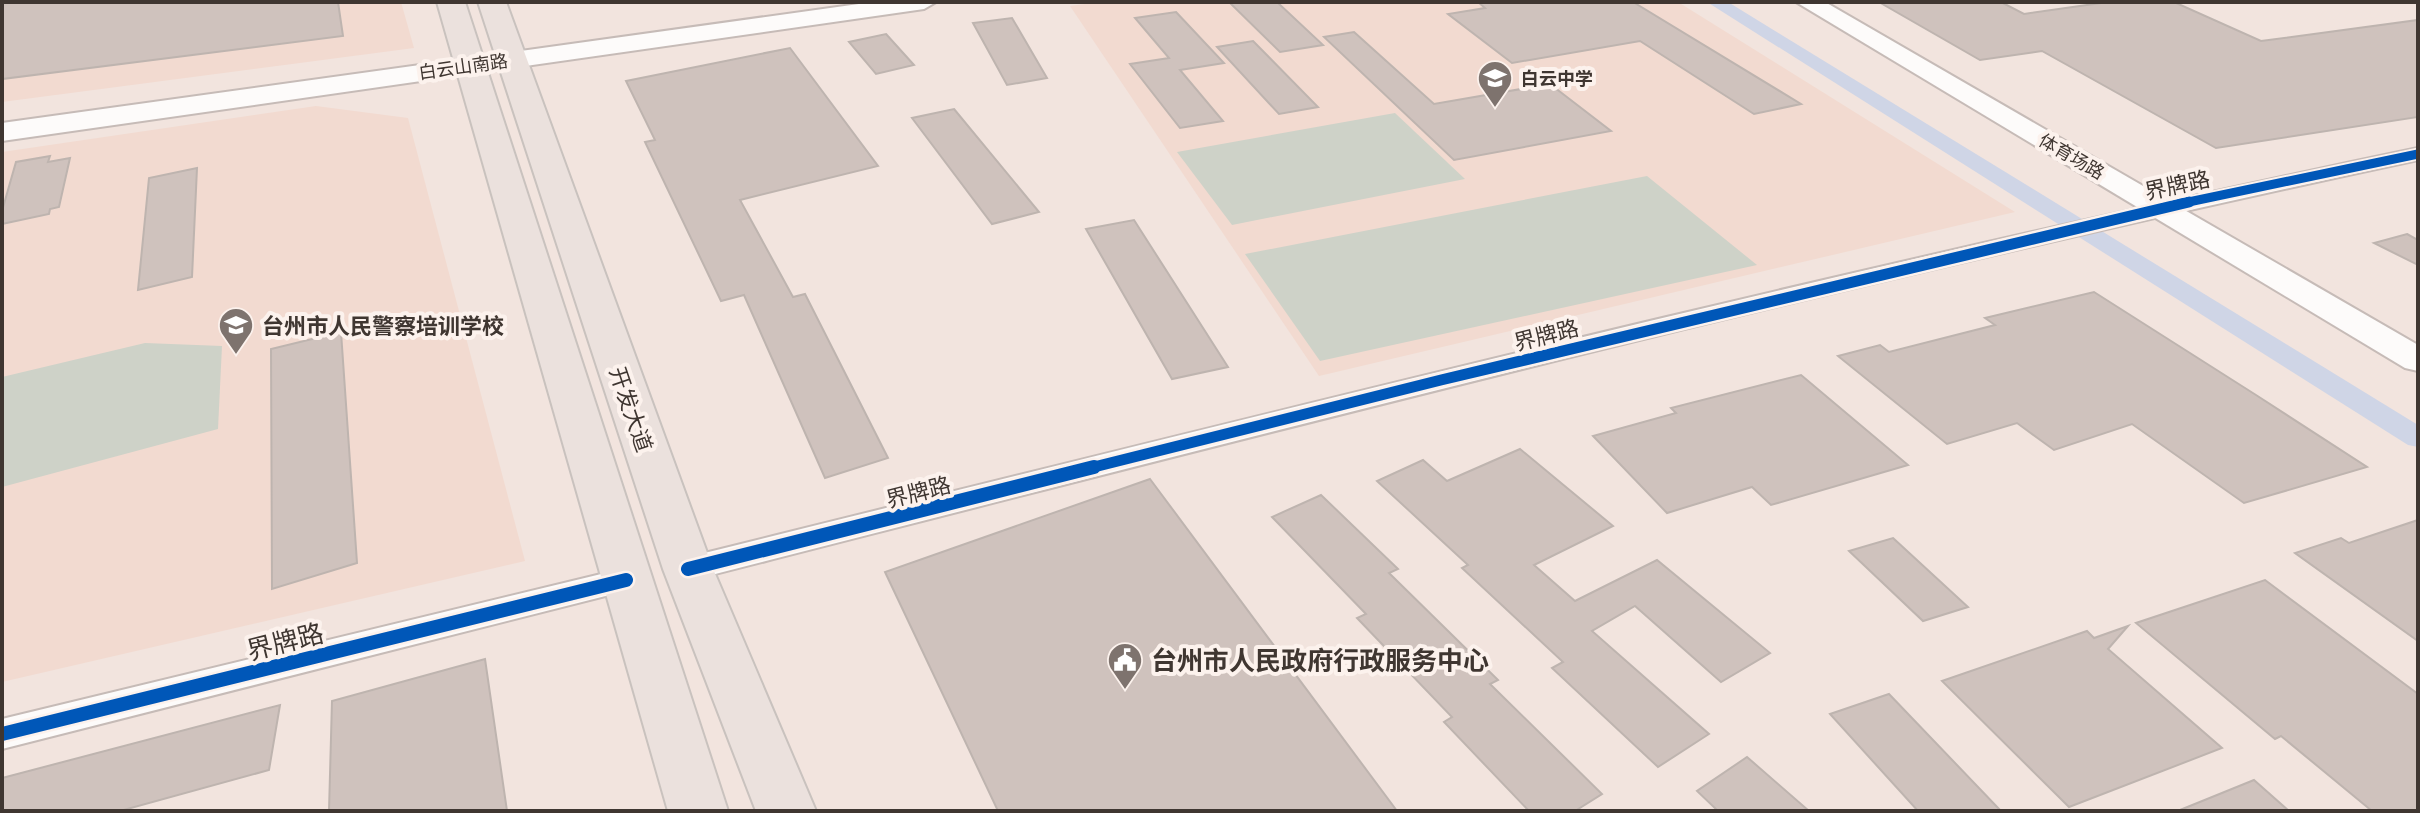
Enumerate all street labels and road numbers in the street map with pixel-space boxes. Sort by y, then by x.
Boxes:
street label: 白云山南路 [417,48,509,84]
street label: 体育场路 [2035,128,2109,184]
street label: 界牌路 [2142,162,2212,206]
street label: 界牌路 [1510,311,1582,357]
street label: 开发大道 [603,363,661,455]
street label: 界牌路 [882,468,954,514]
street label: 界牌路 [243,614,327,668]

